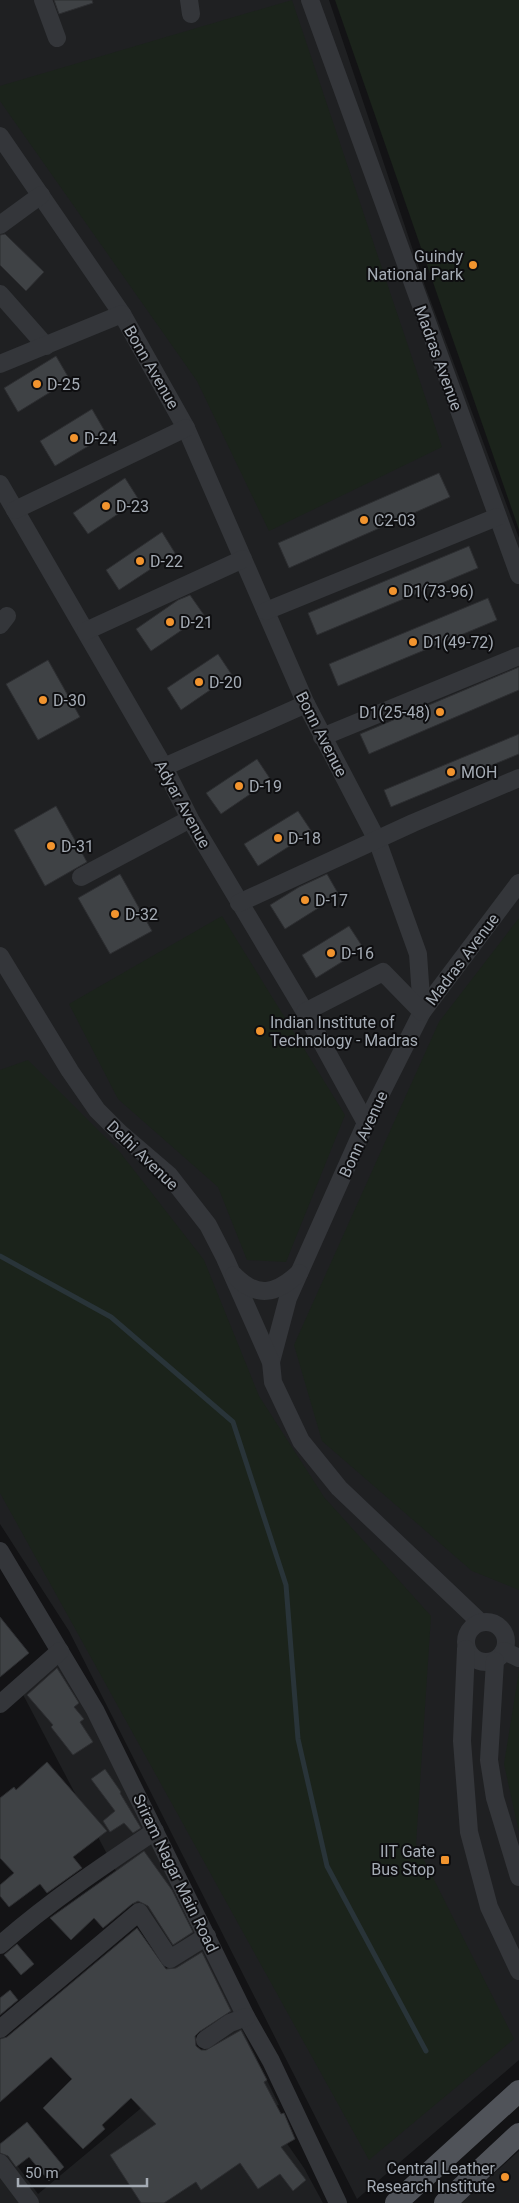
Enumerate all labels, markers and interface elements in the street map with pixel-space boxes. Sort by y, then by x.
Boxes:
place label: Guindy National Park [367,247,464,284]
marker: Guindy National Park [467,259,479,271]
street label: Madras Avenue [411,303,466,413]
street label: Bonn Avenue [120,322,183,412]
place label: D-25 [47,375,80,394]
marker: D-25 [31,378,43,390]
place label: D-24 [84,429,117,448]
marker: D-24 [68,432,80,444]
place label: D-23 [116,497,149,516]
marker: D-23 [100,500,112,512]
place label: C2-03 [374,511,416,530]
marker: C2-03 [358,514,370,526]
place label: D-22 [150,552,183,571]
marker: D-22 [134,555,146,567]
place label: D1(73-96) [403,582,474,601]
marker: D1(73-96) [387,585,399,597]
place label: D-21 [180,613,213,632]
marker: D-21 [164,616,176,628]
place label: D1(49-72) [423,633,494,652]
marker: D1(49-72) [407,636,419,648]
place label: D-20 [209,673,242,692]
marker: D-20 [193,676,205,688]
street label: Bonn Avenue [292,688,351,780]
place label: D-30 [53,691,86,710]
marker: D-30 [37,694,49,706]
place label: D1(25-48) [359,703,430,722]
marker: D1(25-48) [434,706,446,718]
street label: Adyar Avenue [151,757,214,851]
place label: MOH [461,763,497,782]
marker: MOH [445,766,457,778]
place label: D-19 [249,777,282,796]
marker: D-19 [233,780,245,792]
place label: D-18 [288,829,321,848]
marker: D-18 [272,832,284,844]
place label: D-31 [61,837,94,856]
marker: D-31 [45,840,57,852]
place label: D-17 [315,891,348,910]
marker: D-17 [299,894,311,906]
place label: D-32 [125,905,158,924]
marker: D-32 [109,908,121,920]
street label: Madras Avenue [422,910,503,1009]
place label: D-16 [341,944,374,963]
marker: D-16 [325,947,337,959]
place label: Indian Institute of Technology - Madras [270,1013,418,1050]
marker: Indian Institute of Technology - Madras [254,1025,266,1037]
street label: Bonn Avenue [335,1088,392,1180]
street label: Delhi Avenue [103,1117,182,1194]
street label: Sriram Nagar Main Road [129,1791,222,1956]
place label: IIT Gate Bus Stop [371,1842,435,1879]
marker: IIT Gate Bus Stop [439,1854,451,1866]
scale bar [18,2156,146,2188]
place label: Central Leather Research Institute [366,2159,496,2196]
text: 50 m [25,2164,59,2182]
marker: Central Leather Research Institute [499,2171,511,2183]

